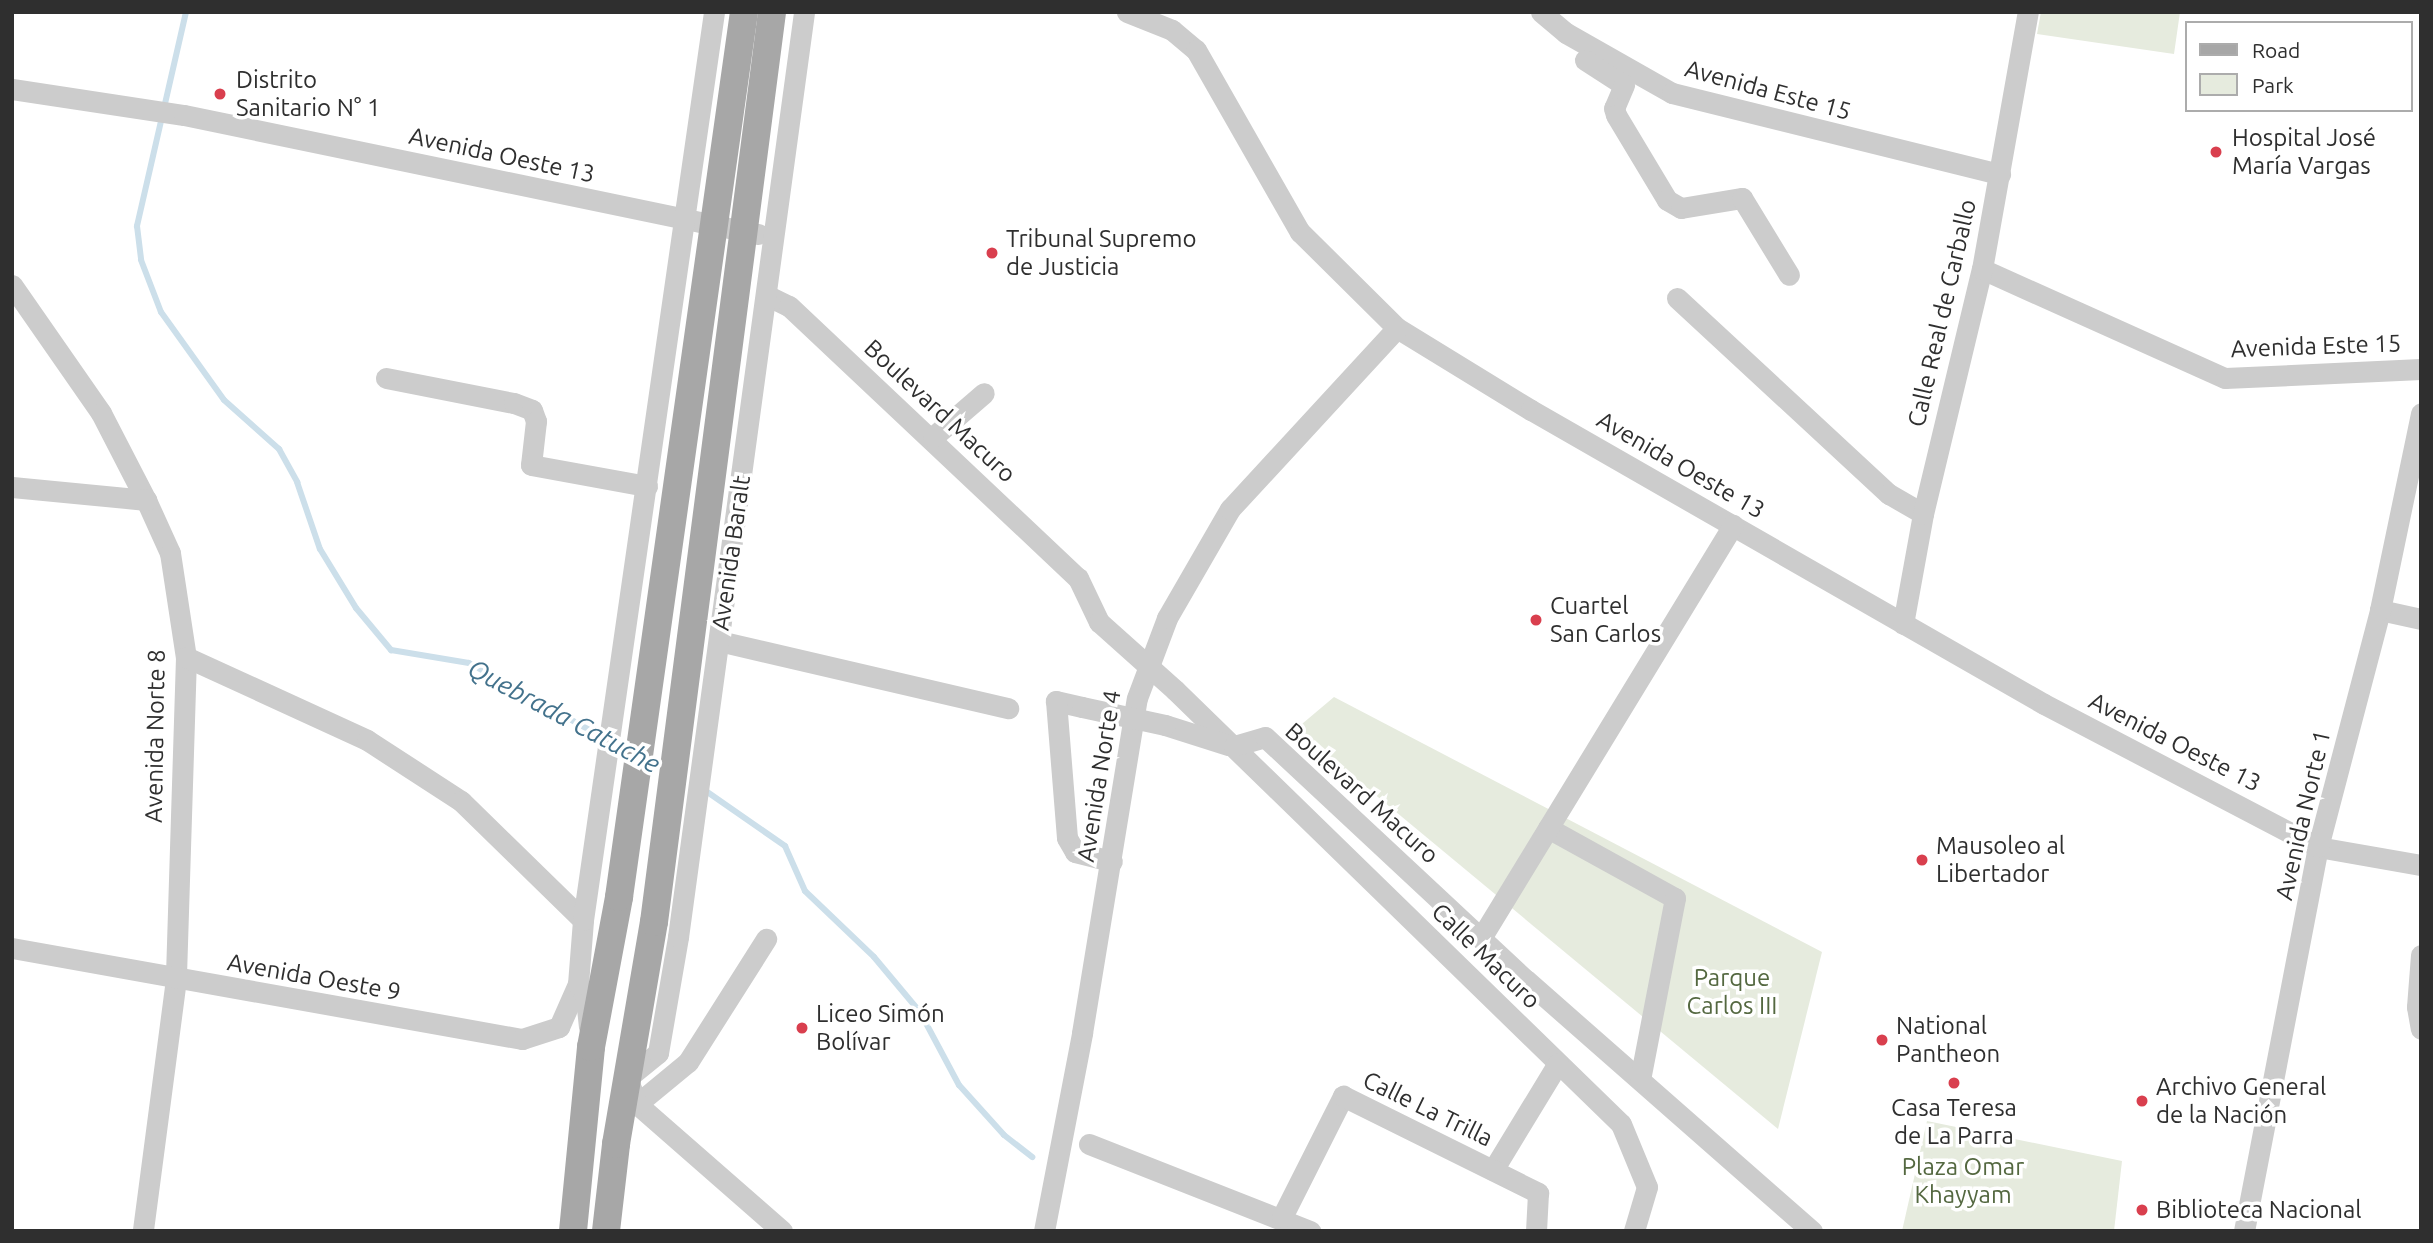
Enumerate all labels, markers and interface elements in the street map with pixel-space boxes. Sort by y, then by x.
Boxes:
legend [2184,21,2412,112]
text: Road [2252,38,2300,62]
street label: Avenida Este 15 [1682,54,1854,126]
place label: Distrito Sanitario N° 1 [236,66,381,122]
text: Park [2252,73,2294,97]
marker: Distrito Sanitario N° 1 [210,84,230,104]
street label: Avenida Oeste 13 [407,121,597,189]
place label: Hospital José María Vargas [2232,124,2376,180]
marker: Hospital José María Vargas [2206,142,2226,162]
street label: Calle Real de Carballo [1902,196,1982,430]
place label: Tribunal Supremo de Justicia [1006,225,1196,281]
marker: Tribunal Supremo de Justicia [984,245,1000,261]
street label: Avenida Este 15 [2230,329,2402,363]
street label: Boulevard Macuro [858,334,1022,488]
street label: Avenida Oeste 13 [1592,405,1770,525]
street label: Avenida Baralt [706,474,756,632]
place label: Cuartel San Carlos [1550,592,1661,648]
marker: Cuartel San Carlos [1528,612,1544,628]
street label: Avenida Norte 8 [139,649,171,823]
water label: Quebrada Catuche [463,652,665,780]
street label: Avenida Oeste 13 [2084,686,2266,798]
street label: Avenida Norte 4 [1071,688,1127,864]
street label: Boulevard Macuro [1279,717,1445,869]
street label: Avenida Norte 1 [2269,727,2337,903]
place label: Mausoleo al Libertador [1936,832,2065,888]
marker: Mausoleo al Libertador [1914,852,1930,868]
street label: Calle Macuro [1426,897,1546,1015]
street label: Avenida Oeste 9 [225,948,403,1006]
park label: Parque Carlos III [1687,964,1777,1020]
place label: Liceo Simón Bolívar [816,1000,945,1056]
place label: National Pantheon [1896,1012,2000,1068]
marker: Liceo Simón Bolívar [794,1020,810,1036]
marker: National Pantheon [1874,1032,1890,1048]
street label: Calle La Trilla [1358,1065,1498,1153]
place label: Archivo General de la Nación [2156,1073,2326,1129]
marker: Casa Teresa de La Parra [1946,1075,1962,1091]
marker: Archivo General de la Nación [2134,1093,2150,1109]
place label: Casa Teresa de La Parra [1891,1094,2017,1150]
park label: Plaza Omar Khayyam [1902,1153,2024,1209]
place label: Biblioteca Nacional [2156,1196,2362,1224]
marker: Biblioteca Nacional [2134,1202,2150,1218]

